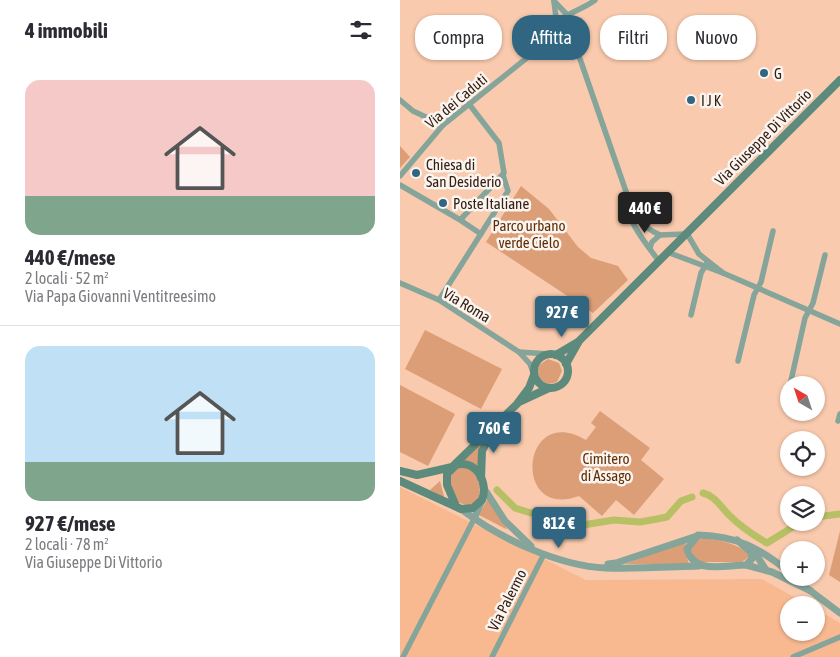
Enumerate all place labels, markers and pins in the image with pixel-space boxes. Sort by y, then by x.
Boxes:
place label: G [774,65,782,82]
marker: G [758,67,770,79]
place label: I J K [701,92,722,109]
marker: I J K [685,94,697,106]
place label: Chiesa di San Desiderio [426,156,501,190]
marker: Chiesa di San Desiderio [410,167,422,179]
pin: 440 € [610,192,680,234]
place label: Poste Italiane [453,195,529,212]
marker: Poste Italiane [437,197,449,209]
pin: 927 € [527,296,597,338]
pin: 760 € [459,412,529,454]
pin: 812 € [524,506,594,549]

